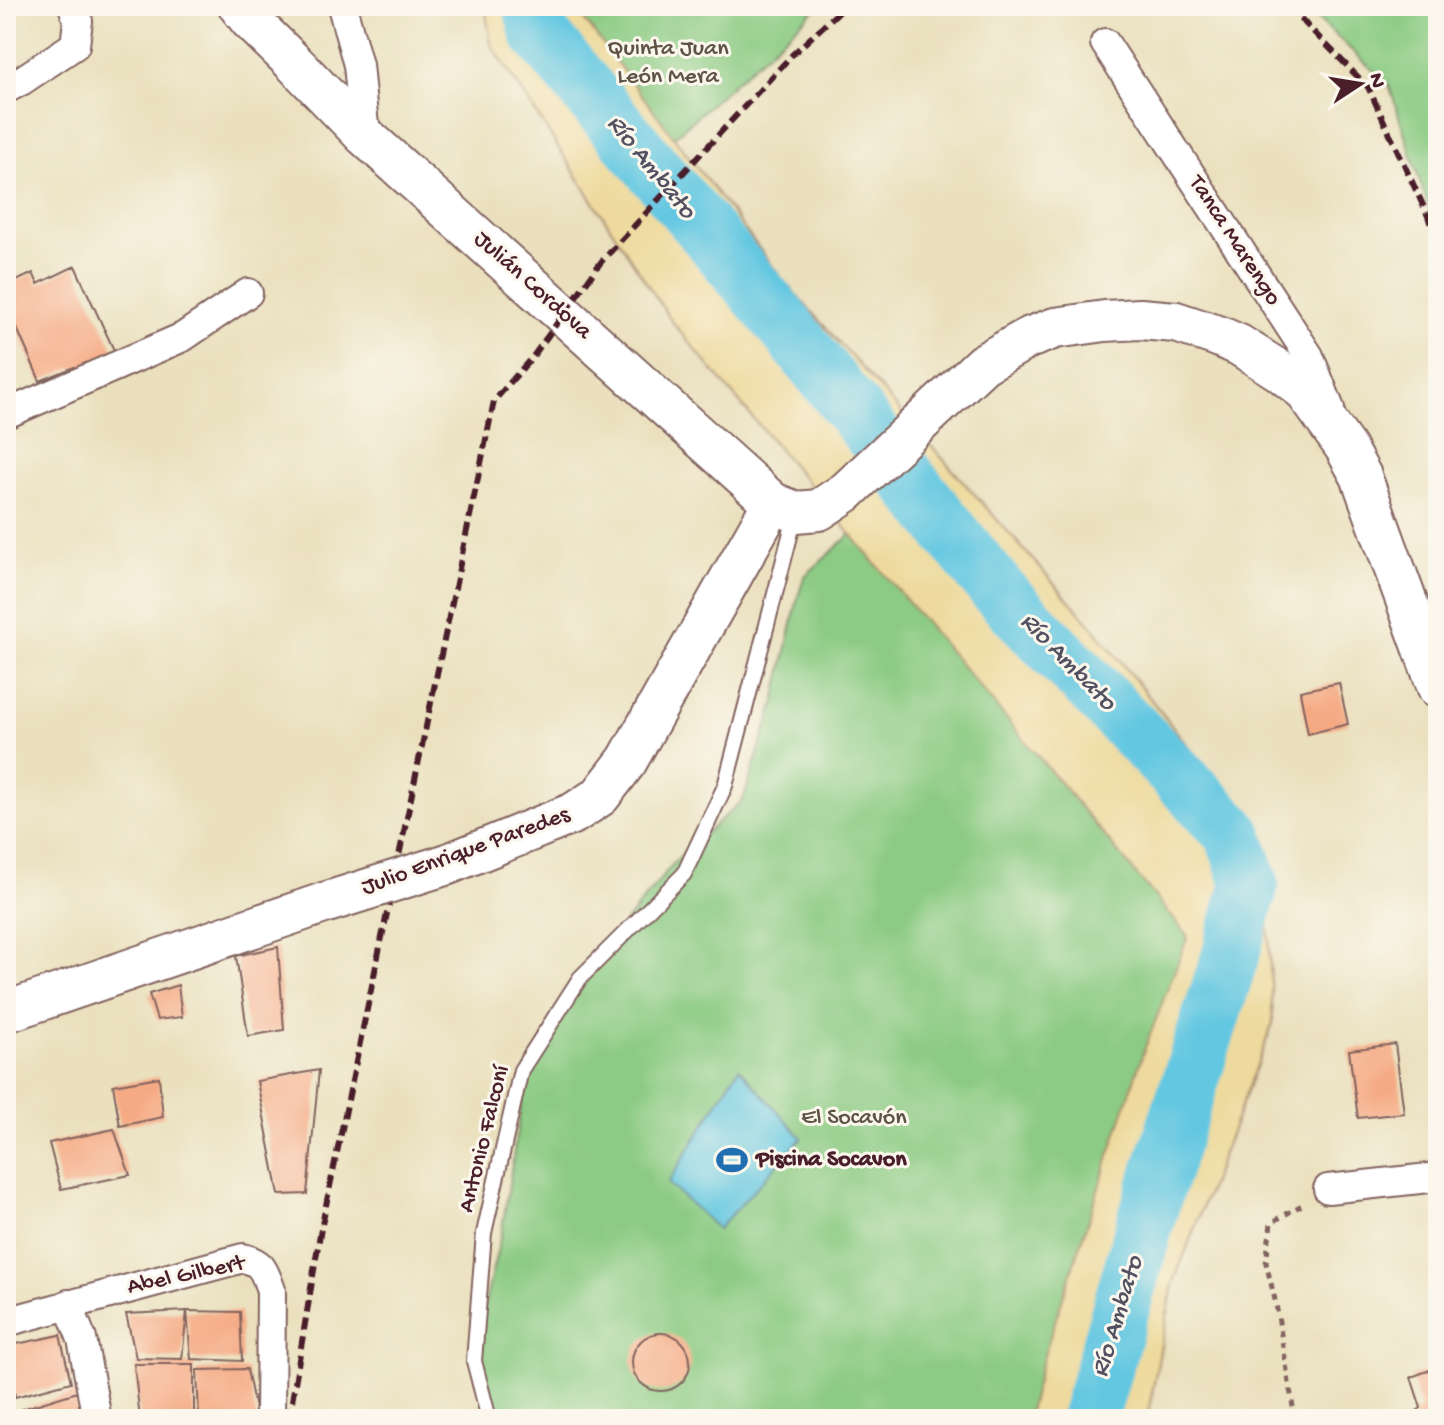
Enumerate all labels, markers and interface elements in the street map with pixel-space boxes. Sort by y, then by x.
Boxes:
park label: Quinta Juan León Mera [607,35,729,92]
north arrow [1320,44,1400,124]
text: N [1361,71,1390,90]
water label: Río Ambato [599,110,702,227]
street label: Tanca Marengo [1180,169,1287,312]
street label: Julián Cordova [467,225,598,347]
water label: Río Ambato [1012,607,1123,720]
street label: Julio Enrique Paredes [358,801,575,903]
street label: Antonio Falconí [453,1062,517,1216]
park label: El Socavón [801,1104,907,1133]
sports icon: Piscina Socavon [715,1143,749,1177]
place label: Piscina Socavon [754,1146,907,1175]
street label: Abel Gilbert [125,1249,249,1303]
water label: Río Ambato [1086,1251,1153,1381]

